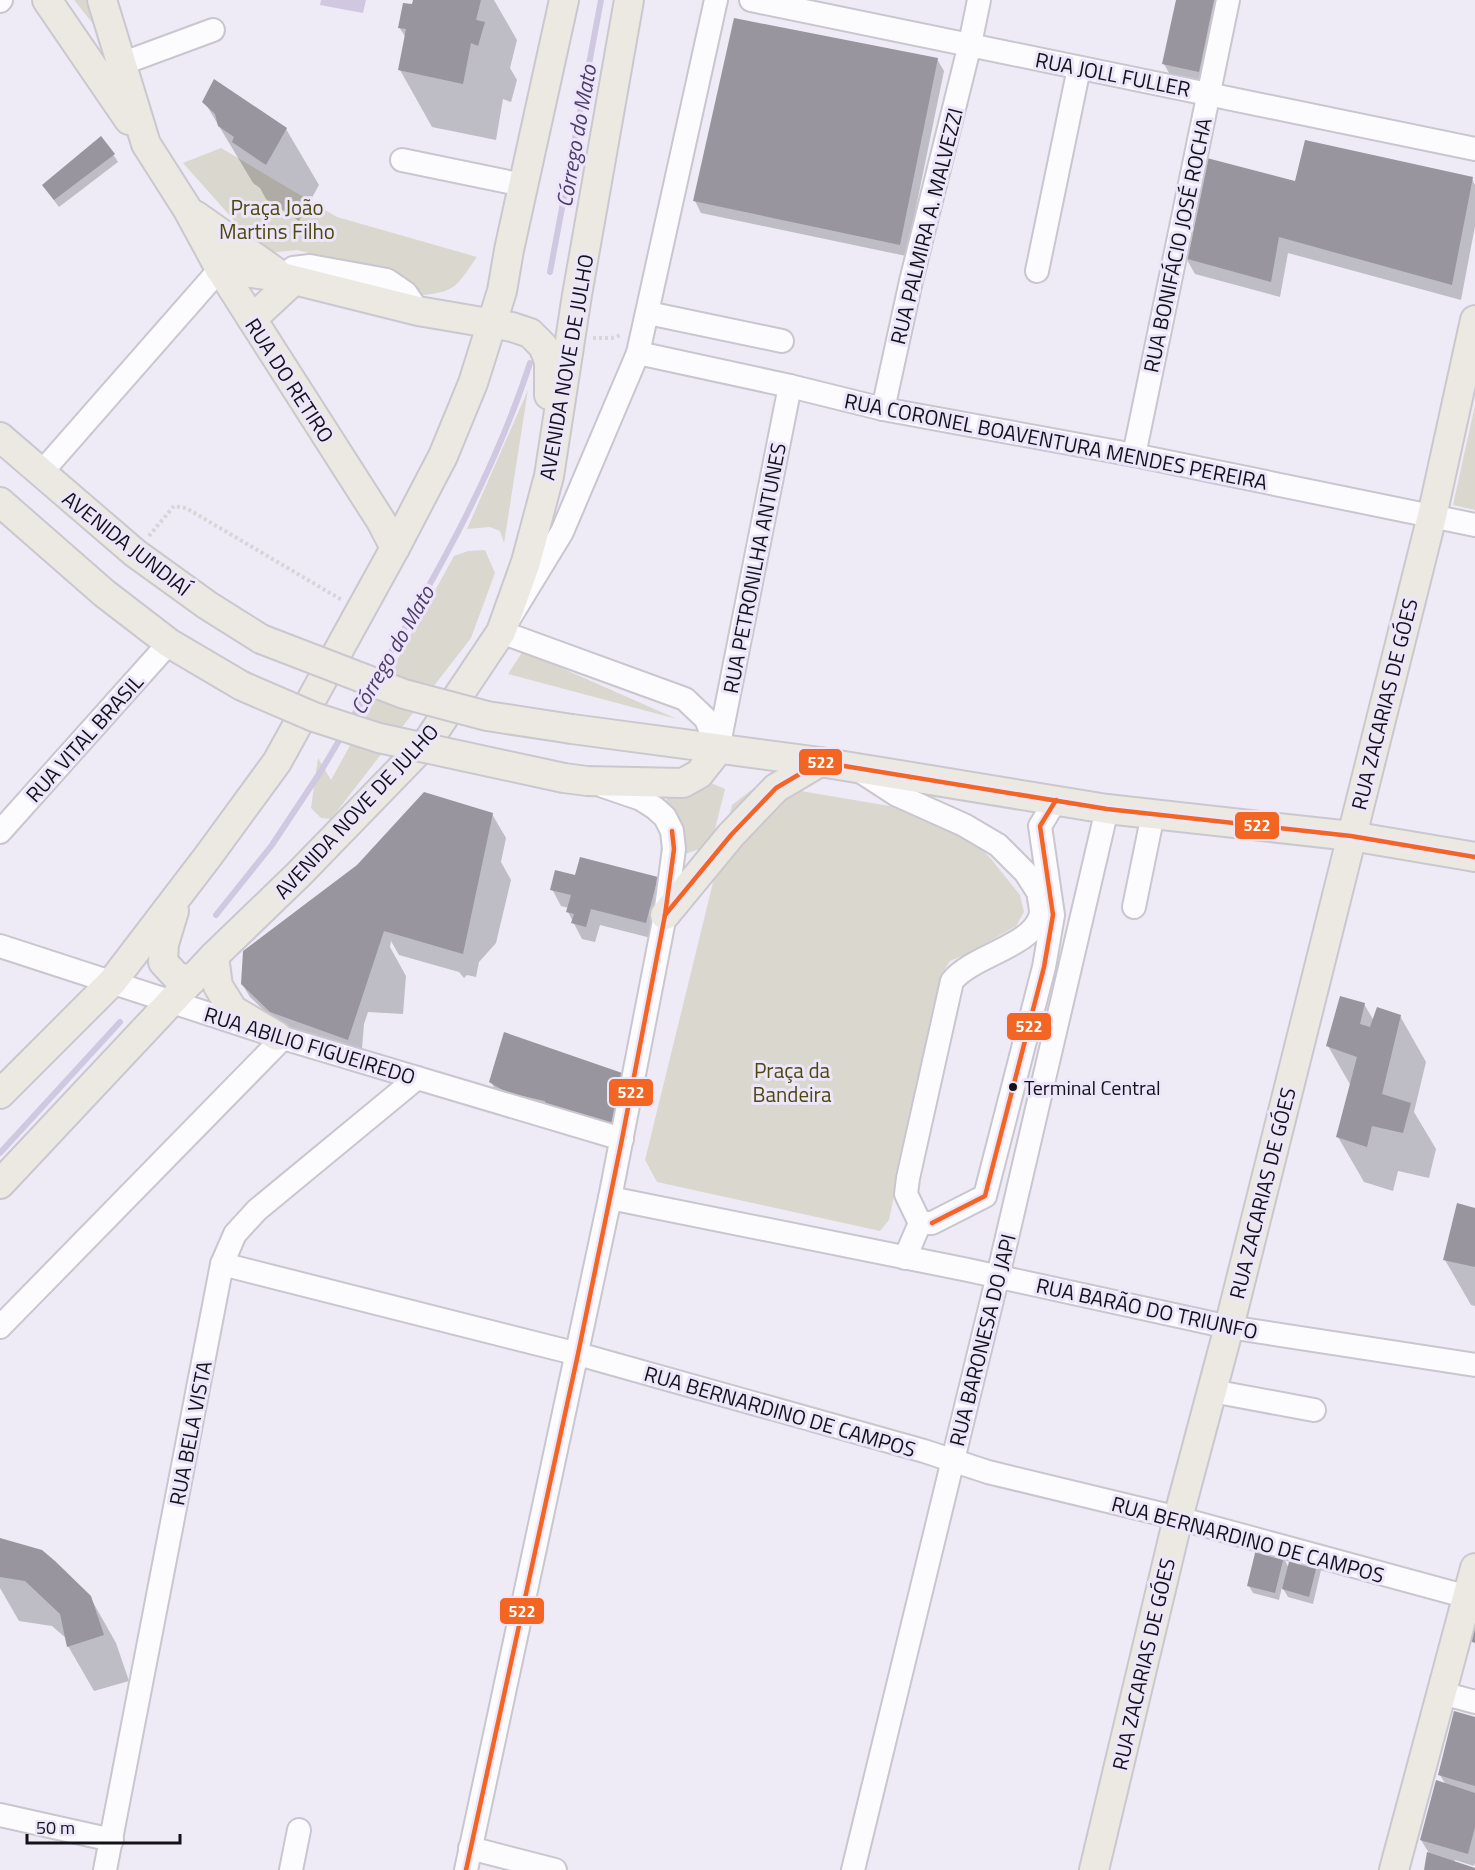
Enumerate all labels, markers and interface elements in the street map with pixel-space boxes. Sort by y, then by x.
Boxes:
street label: RUA JOLL FULLER [1033,43,1193,105]
water label: Córrego do Mato [547,61,605,210]
street label: RUA PALMIRA A. MALVEZZI [881,104,971,348]
street label: RUA BONIFÁCIO JOSÉ ROCHA [1134,114,1220,375]
park label: Praça João Martins Filho [219,191,335,247]
street label: AVENIDA NOVE DE JULHO [530,251,602,483]
street label: RUA DO RETIRO [238,311,342,449]
street label: RUA CORONEL BOAVENTURA MENDES PEREIRA [842,384,1271,498]
street label: RUA PETRONILHA ANTUNES [714,440,794,696]
street label: AVENIDA JUNDIAÍ [56,482,199,604]
water label: Córrego do Mato [341,578,443,721]
street label: RUA ZACARIAS DE GÓES [1342,595,1426,813]
street label: RUA VITAL BRASIL [18,667,150,809]
street label: AVENIDA NOVE DE JULHO [266,716,446,906]
line badge: 522 [798,748,843,776]
text: 522 [808,750,834,774]
line badge: 522 [1234,811,1280,840]
text: 522 [1244,813,1270,837]
street label: RUA ABILIO FIGUEIREDO [201,998,419,1092]
line badge: 522 [1006,1012,1052,1041]
text: 522 [1016,1014,1042,1038]
park label: Praça da Bandeira [753,1054,832,1110]
place label: Terminal Central [1024,1072,1161,1103]
line badge: 522 [608,1078,654,1107]
text: 522 [618,1080,644,1104]
marker: Terminal Central [1007,1081,1019,1093]
street label: RUA ZACARIAS DE GÓES [1220,1084,1304,1302]
street label: RUA BARONESA DO JAPI [940,1230,1024,1450]
street label: RUA BARÃO DO TRIUNFO [1033,1269,1261,1347]
street label: RUA BERNARDINO DE CAMPOS [641,1357,919,1465]
street label: RUA BELA VISTA [160,1358,220,1508]
street label: RUA BERNARDINO DE CAMPOS [1108,1487,1388,1591]
street label: RUA ZACARIAS DE GÓES [1103,1555,1183,1773]
line badge: 522 [499,1597,545,1625]
text: 522 [509,1599,535,1623]
scale bar [27,1807,180,1845]
text: 50 m [36,1814,75,1841]

